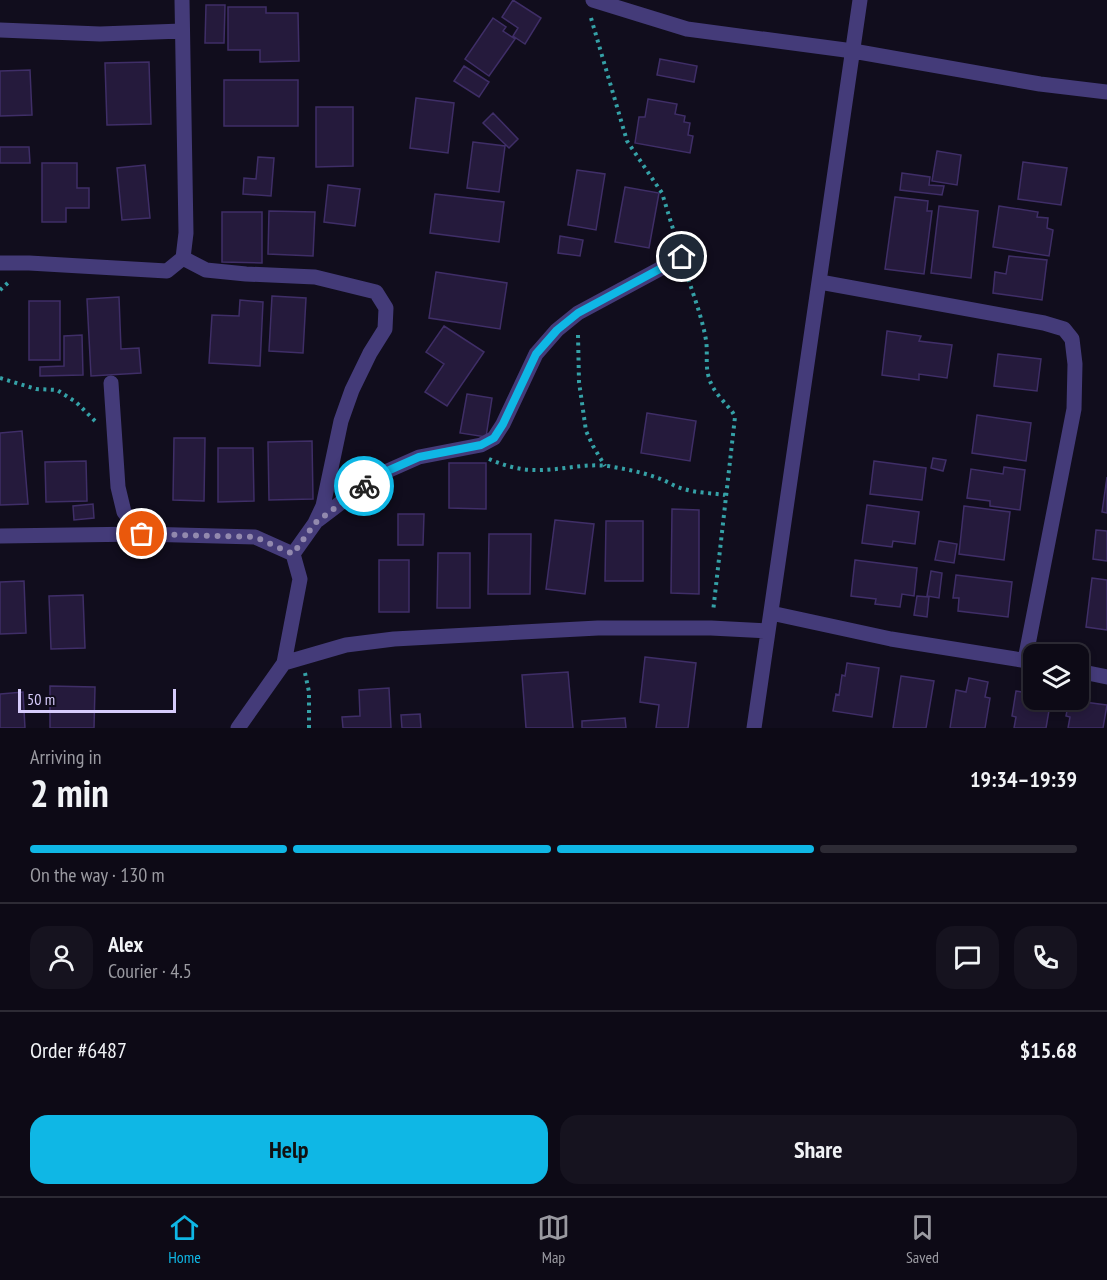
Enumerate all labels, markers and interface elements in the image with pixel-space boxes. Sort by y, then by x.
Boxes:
pin [656,231,707,282]
icon: home [665,240,698,273]
courier [334,456,394,516]
icon: bike [348,470,381,503]
pin [116,508,167,559]
icon: bag [125,517,158,550]
map controls [1023,644,1089,710]
button: layers [1023,644,1089,710]
scale bar [18,686,176,714]
text: 50 m [27,689,55,709]
text: Arriving in [30,744,102,770]
text: 19:34–19:39 [970,765,1077,793]
text: 2 min [30,767,109,818]
text: On the way · 130 m [30,862,165,888]
button: person [30,926,93,989]
button: chat [936,926,999,989]
button: phone [1014,926,1077,989]
text: Alex [108,930,143,958]
text: Courier · 4.5 [108,958,192,984]
text: Order #6487 [30,1036,127,1064]
text: $15.68 [1020,1036,1077,1064]
button: Help [30,1115,548,1184]
button: Share [560,1115,1077,1184]
tab: Home [168,1211,201,1267]
tab: Map [537,1211,570,1267]
tab: Saved [906,1211,939,1267]

